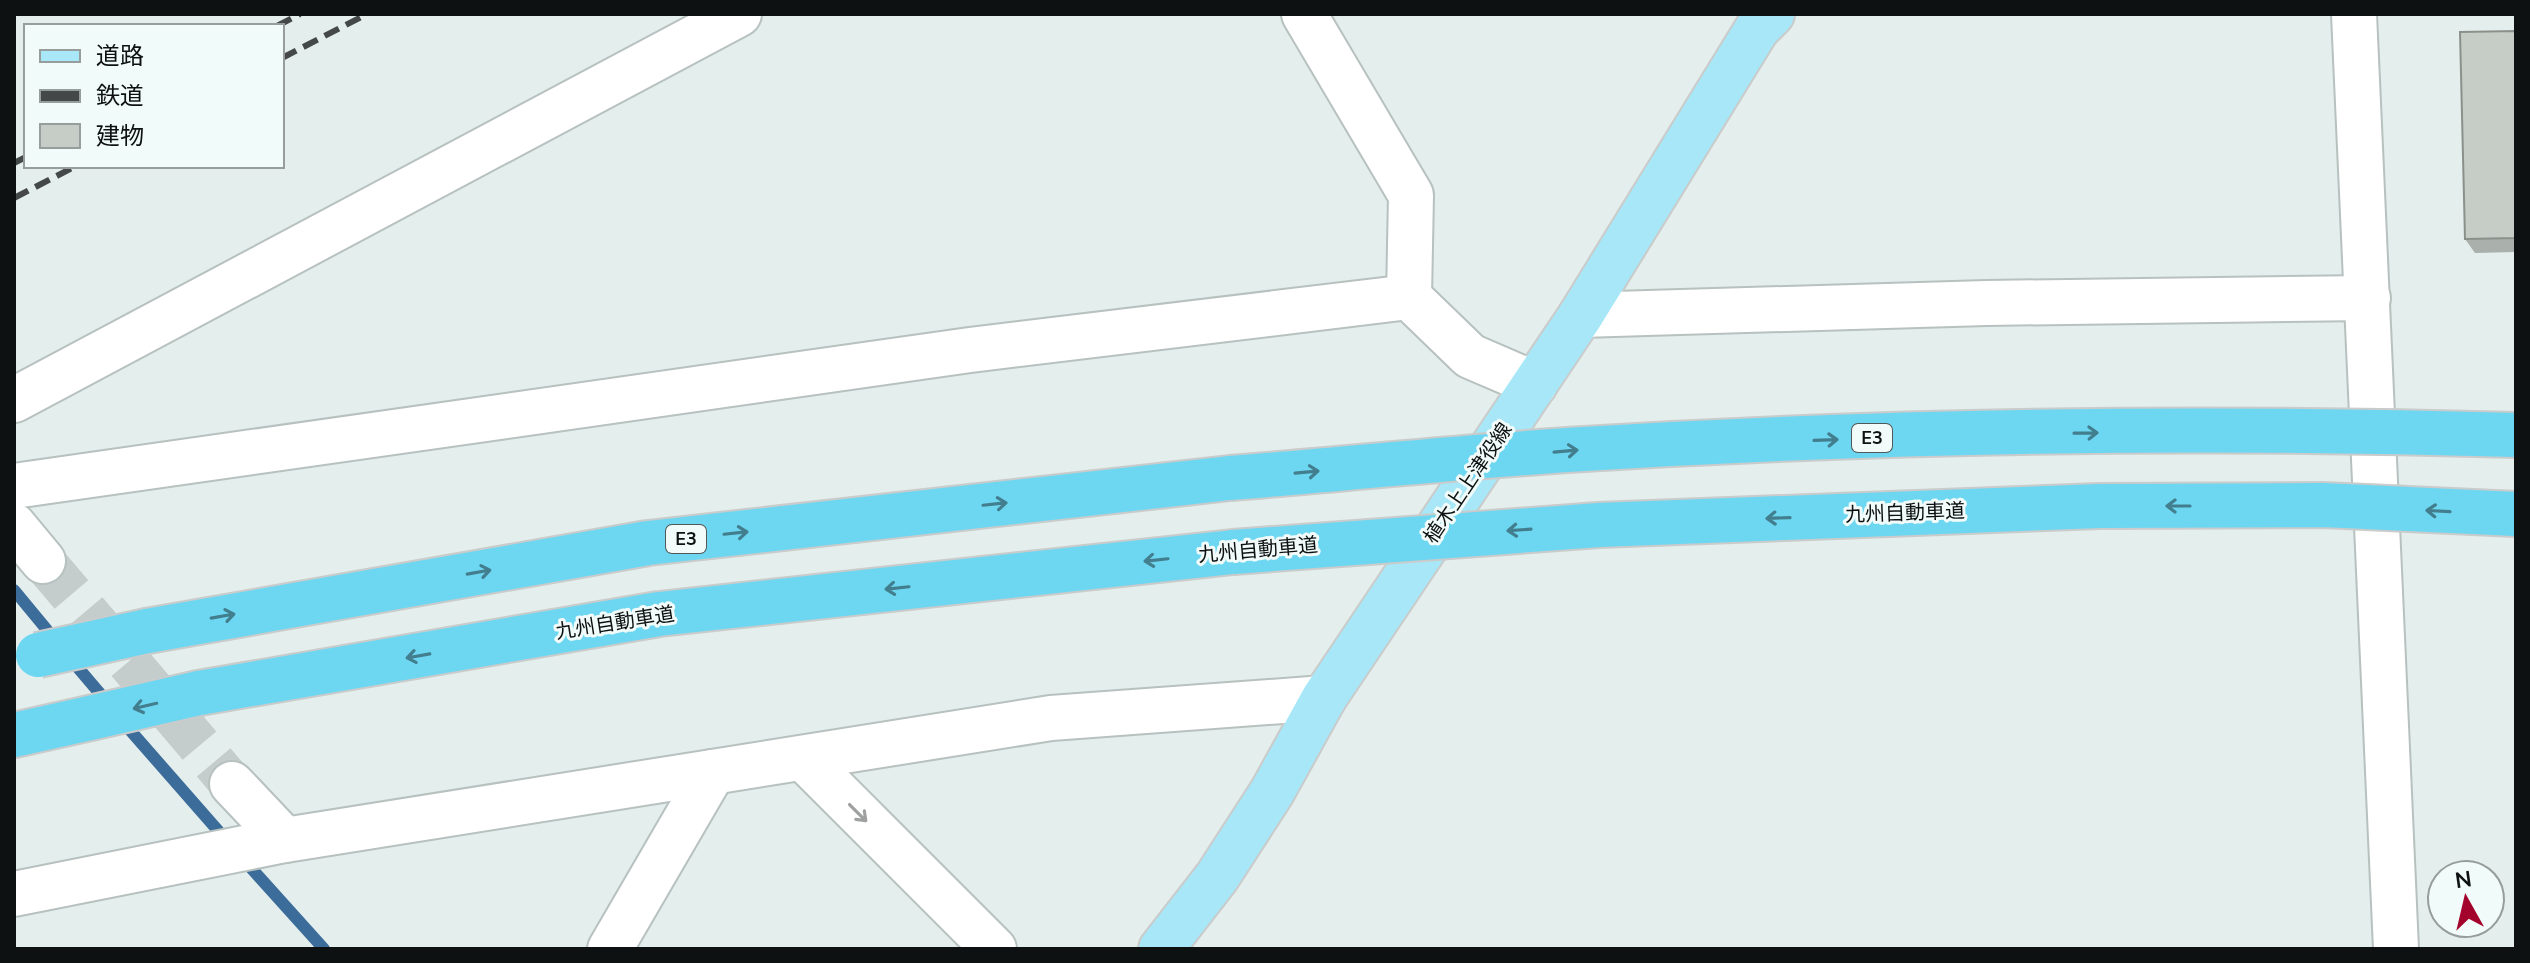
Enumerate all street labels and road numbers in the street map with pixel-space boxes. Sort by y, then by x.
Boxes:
street label: 植木上上津役線 [1418,417,1518,549]
road number: E3 [1852,424,1892,452]
street label: 九州自動車道 [1845,497,1965,529]
road number: E3 [666,525,706,553]
street label: 九州自動車道 [1197,531,1319,569]
street label: 九州自動車道 [554,600,676,646]

